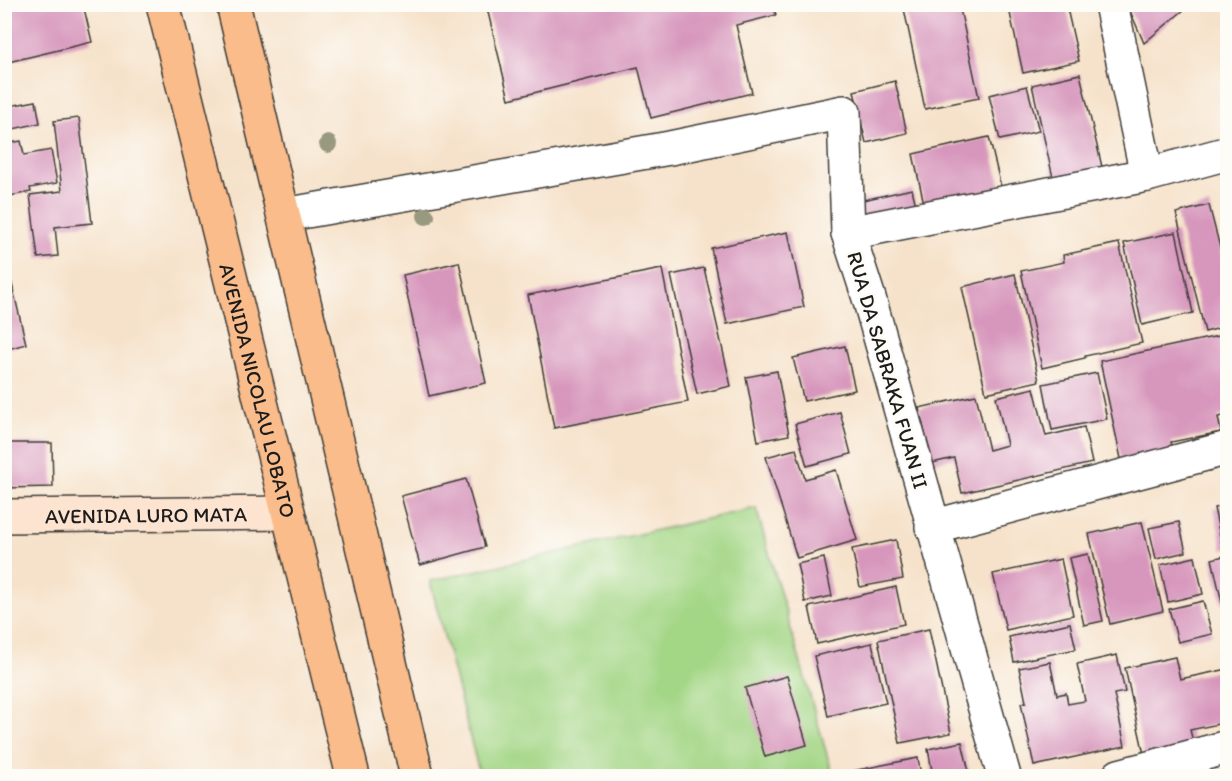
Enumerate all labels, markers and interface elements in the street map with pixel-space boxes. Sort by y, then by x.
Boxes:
street label: RUA DA SABRAKA FUAN II [842,248,934,492]
street label: AVENIDA NICOLAU LOBATO [215,261,301,520]
street label: AVENIDA LURO MATA [45,501,248,528]

